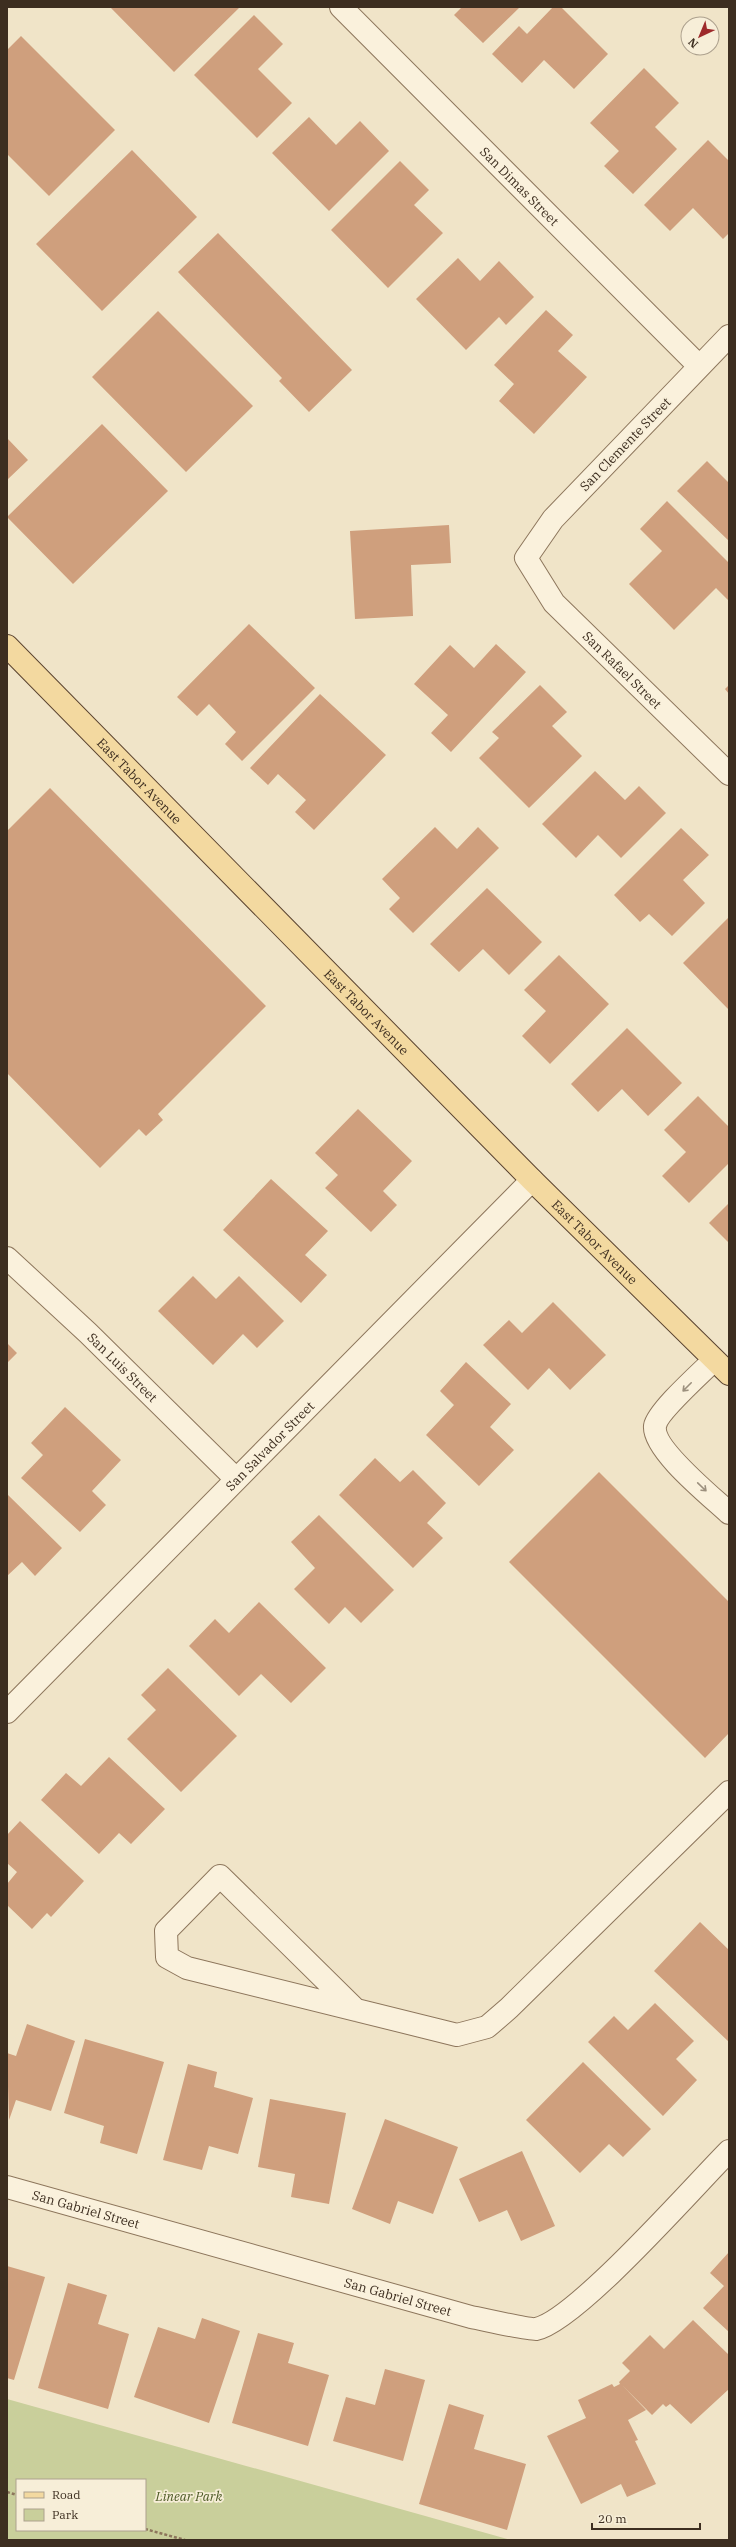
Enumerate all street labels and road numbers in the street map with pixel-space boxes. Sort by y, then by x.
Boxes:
street label: San Dimas Street [476,143,563,230]
street label: San Clemente Street [576,394,675,495]
street label: San Rafael Street [579,628,665,713]
street label: East Tabor Avenue [93,735,185,828]
street label: East Tabor Avenue [320,966,412,1059]
street label: East Tabor Avenue [548,1196,641,1288]
street label: San Luis Street [84,1329,161,1406]
street label: San Salvador Street [222,1397,318,1495]
street label: San Gabriel Street [30,2186,142,2233]
street label: San Gabriel Street [342,2274,454,2320]

